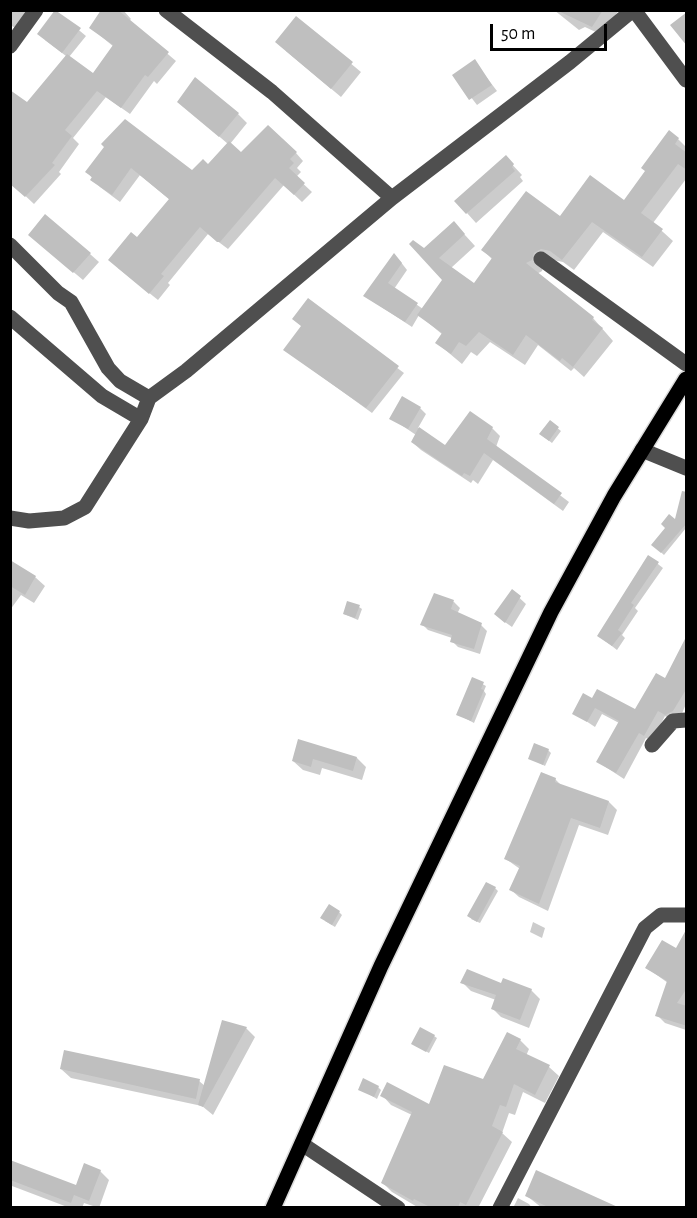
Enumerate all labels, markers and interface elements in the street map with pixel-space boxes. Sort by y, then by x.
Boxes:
scale bar [493,12,610,50]
text: 50 m [501,25,535,43]

